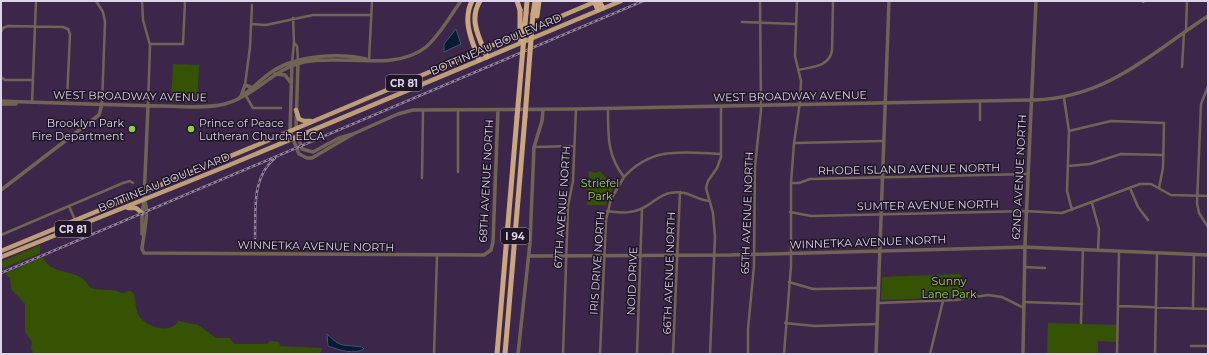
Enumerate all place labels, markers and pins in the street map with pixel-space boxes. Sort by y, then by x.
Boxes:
place label: Brooklyn Park Fire Department [31,116,125,143]
place label: Prince of Peace Lutheran Church ELCA [199,116,325,143]
marker: Brooklyn Park Fire Department [127,124,137,134]
marker: Prince of Peace Lutheran Church ELCA [186,124,196,134]

